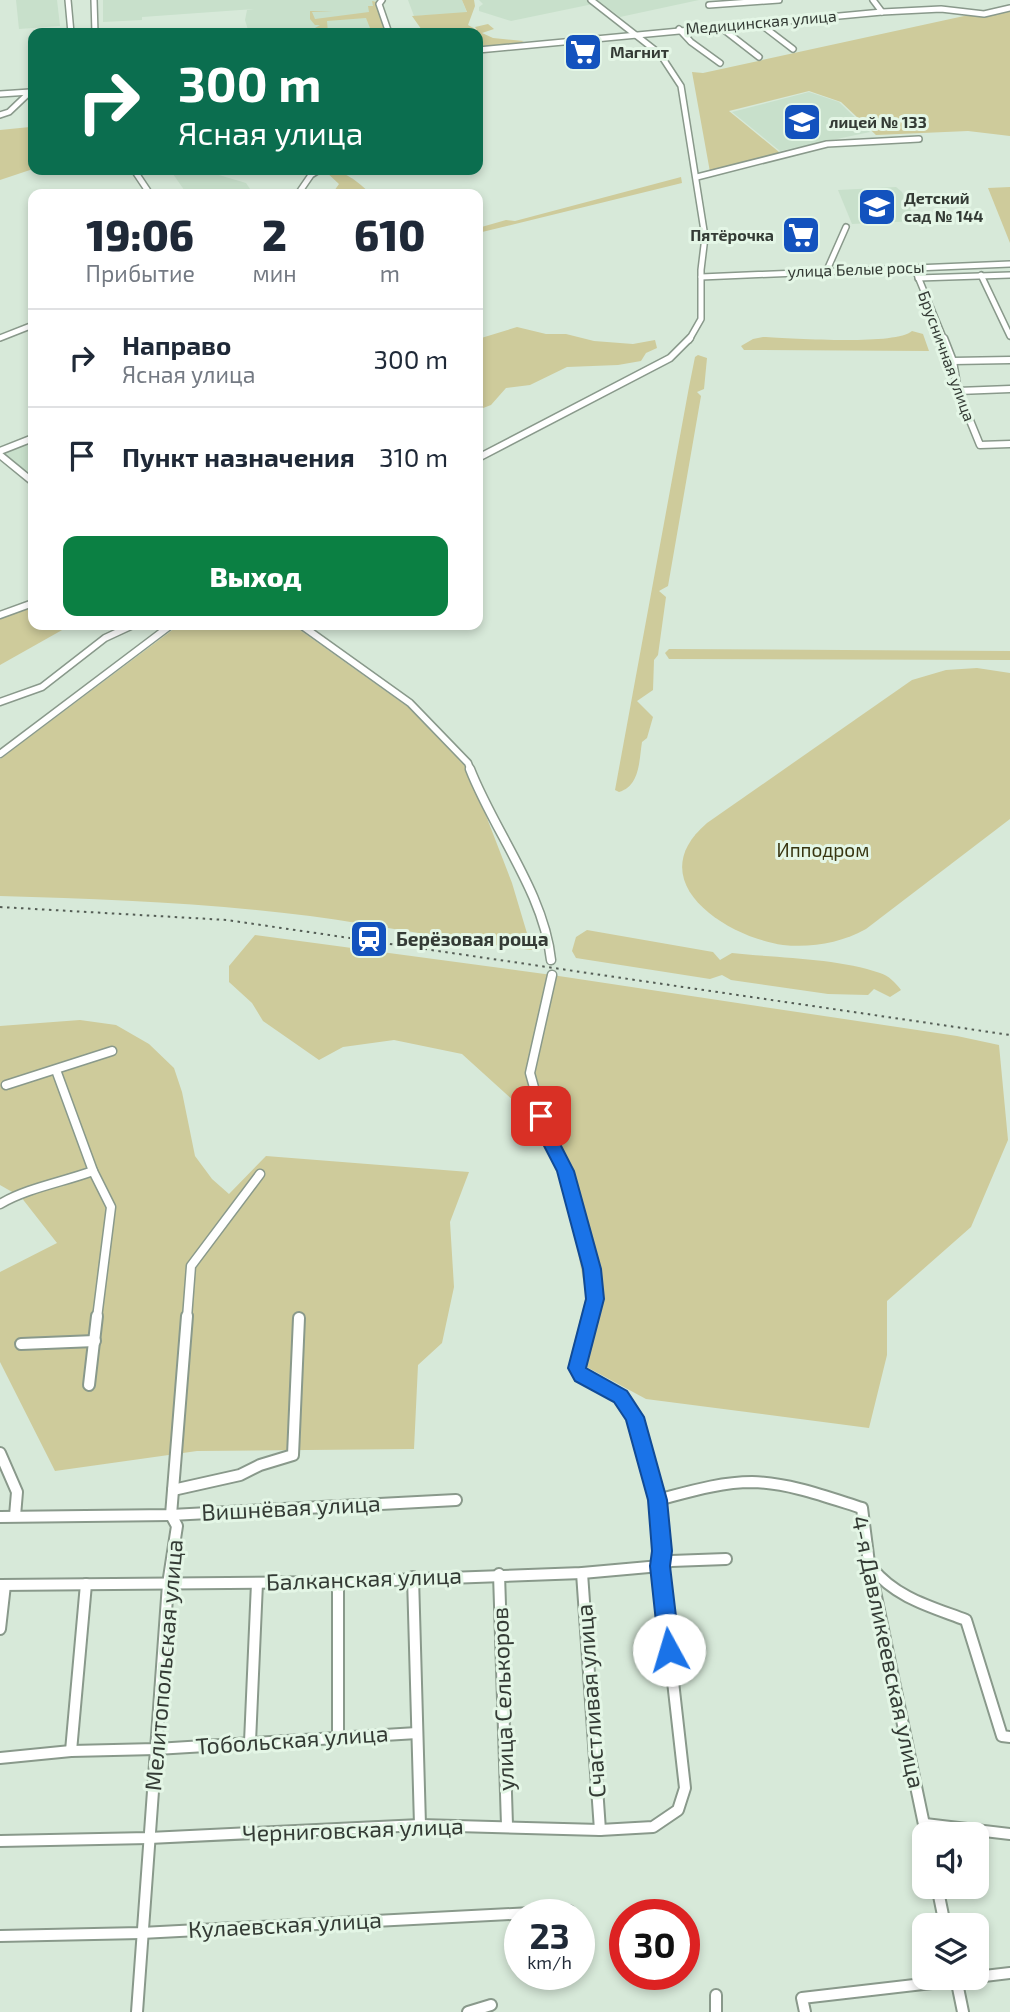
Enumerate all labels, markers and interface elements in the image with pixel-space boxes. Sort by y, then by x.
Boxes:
street label: Медицинская улица [685,5,837,39]
supermarket icon: Магнит [562,31,604,73]
place label: Магнит [610,42,669,61]
text: 300 m [178,53,321,112]
icon: right [63,56,154,147]
school or university icon: лицей № 133 [781,101,823,143]
place label: лицей № 133 [829,112,927,131]
text: Ясная улица [178,113,364,151]
school or university icon: Детский сад № 144 [856,186,898,228]
place label: Детский сад № 144 [904,188,983,225]
text: 19:06 [86,209,194,259]
text: 2 [262,209,287,259]
text: 610 [354,209,425,259]
supermarket icon: Пятёрочка [780,214,822,256]
place label: Пятёрочка [690,225,774,244]
street label: улица Белые росы [787,257,925,281]
text: Прибытие [86,259,195,287]
text: мин [252,259,297,287]
text: m [380,259,400,287]
street label: Брусничная улица [914,288,980,424]
text: Направо [122,329,231,360]
icon: right [63,339,101,377]
text: 300 m [374,343,448,374]
text: Ясная улица [122,360,255,388]
icon: arrive [63,437,101,475]
text: Пункт назначения [122,441,355,472]
text: 310 m [379,441,448,472]
button: Выход [63,536,448,616]
park label: Ипподром [777,838,869,861]
station icon: Берёзовая роща [348,918,390,960]
place label: Берёзовая роща [396,927,549,950]
pin [511,1086,571,1146]
icon: arrive [522,1097,560,1135]
street label: Вишнёвая улица [201,1488,381,1527]
street label: 4-я Давликеевская улица [845,1513,932,1791]
street label: Мелитопольская улица [138,1538,189,1792]
street label: Балканская улица [266,1561,462,1596]
street label: Счастливая улица [569,1603,612,1799]
street label: улица Селькоров [485,1606,520,1792]
position arrow [632,1613,706,1687]
street label: Тобольская улица [195,1718,389,1761]
street label: Черниговская улица [242,1811,464,1848]
map controls [912,1822,989,1990]
button: sound [912,1822,989,1899]
speed limit sign: 30 [609,1899,700,1990]
street label: Кулаевская улица [187,1905,383,1944]
button: layers [912,1913,989,1990]
text: 23 [529,1914,570,1956]
text: km/h [527,1951,572,1973]

